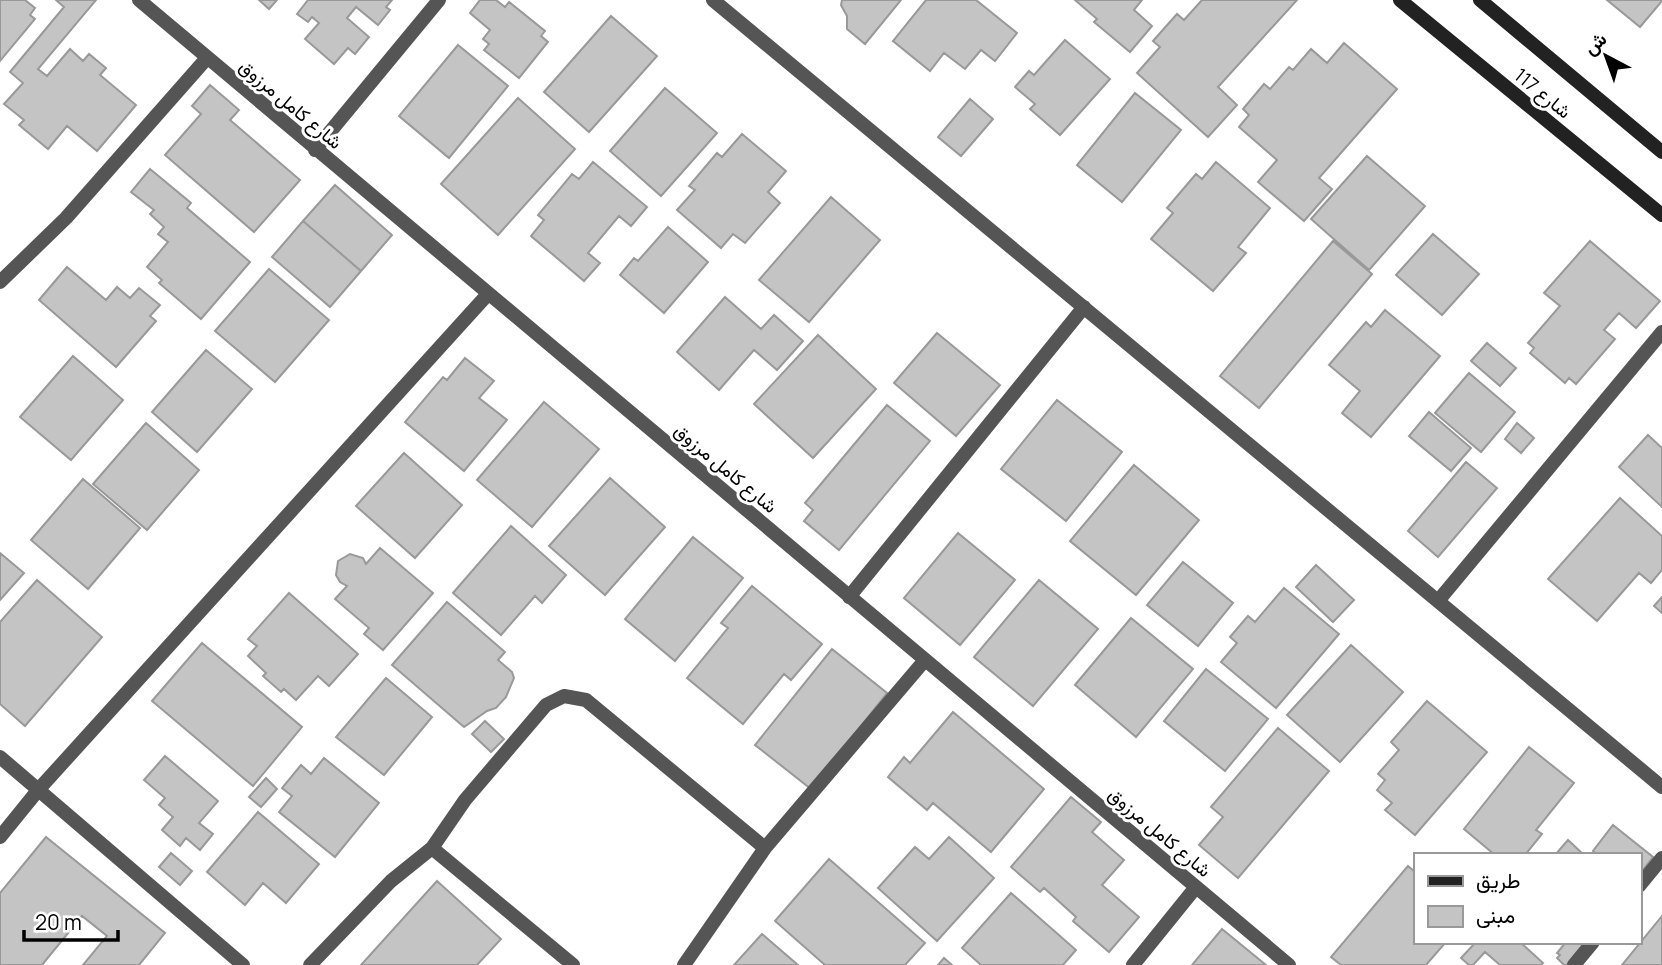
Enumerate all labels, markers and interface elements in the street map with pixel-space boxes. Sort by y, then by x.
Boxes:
north arrow [1571,21,1641,91]
text: ش [1578,26,1612,60]
street label: شارع كامل مرزوق [234,53,348,155]
street label: شارع 117 [1509,62,1577,124]
street label: شارع كامل مرزوق [669,417,783,519]
street label: شارع كامل مرزوق [1103,781,1217,883]
legend [1414,853,1641,944]
text: طريق [1476,866,1521,894]
scale bar [24,898,119,942]
text: مبنى [1476,901,1515,929]
text: 20 m [35,908,82,936]

